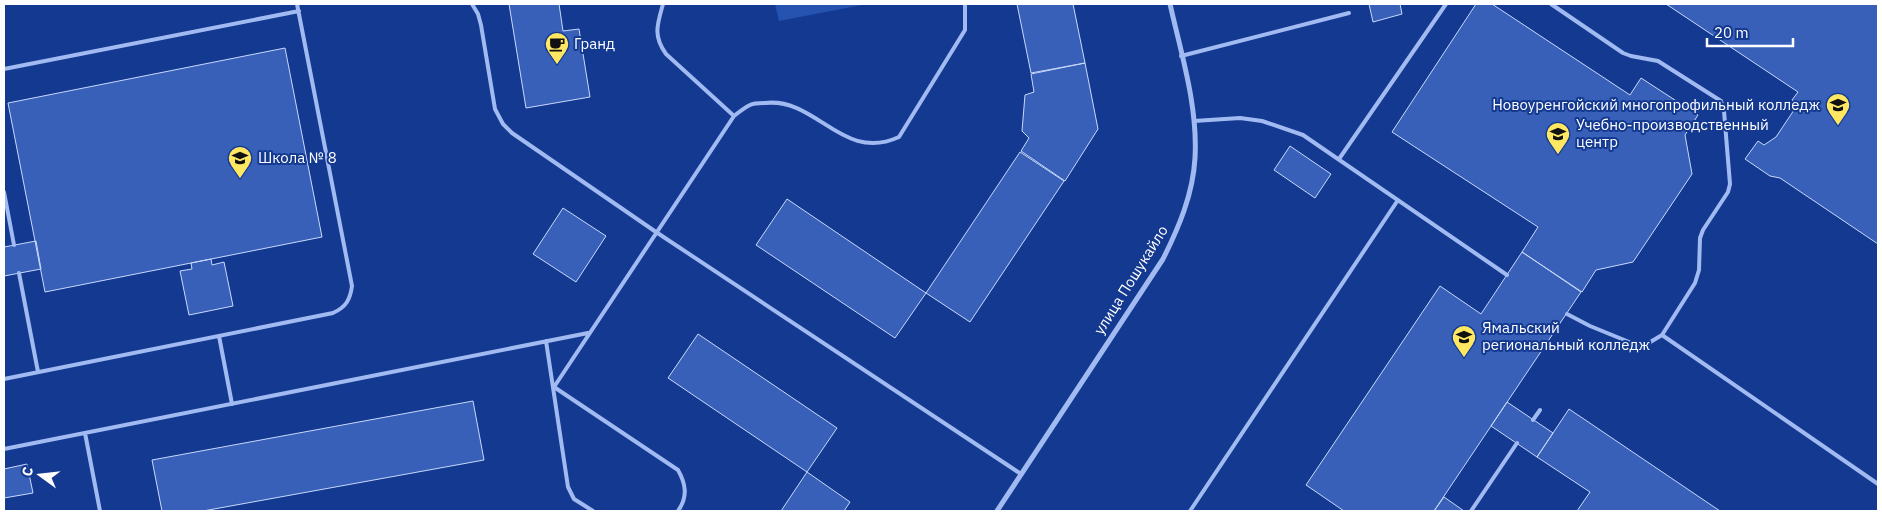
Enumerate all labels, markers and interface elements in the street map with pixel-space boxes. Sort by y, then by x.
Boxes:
scale bar [1707,15,1793,47]
text: 20 m [1714,23,1749,42]
cafe icon: Гранд [544,31,570,65]
place label: Гранд [574,34,615,53]
school or university icon: Новоуренгойский многопрофильный колледж [1825,92,1851,126]
place label: Новоуренгойский многопрофильный колледж [1492,95,1820,114]
place label: Учебно-производственный центр [1576,115,1769,151]
school or university icon: Учебно-производственный центр [1545,121,1571,155]
school or university icon: Школа № 8 [227,145,253,179]
place label: Школа № 8 [258,148,337,167]
street label: улица Пошукайло [1089,222,1172,338]
place label: Ямальский региональный колледж [1482,318,1650,354]
school or university icon: Ямальский региональный колледж [1451,324,1477,358]
north arrow [15,450,65,500]
text: С [18,465,37,478]

